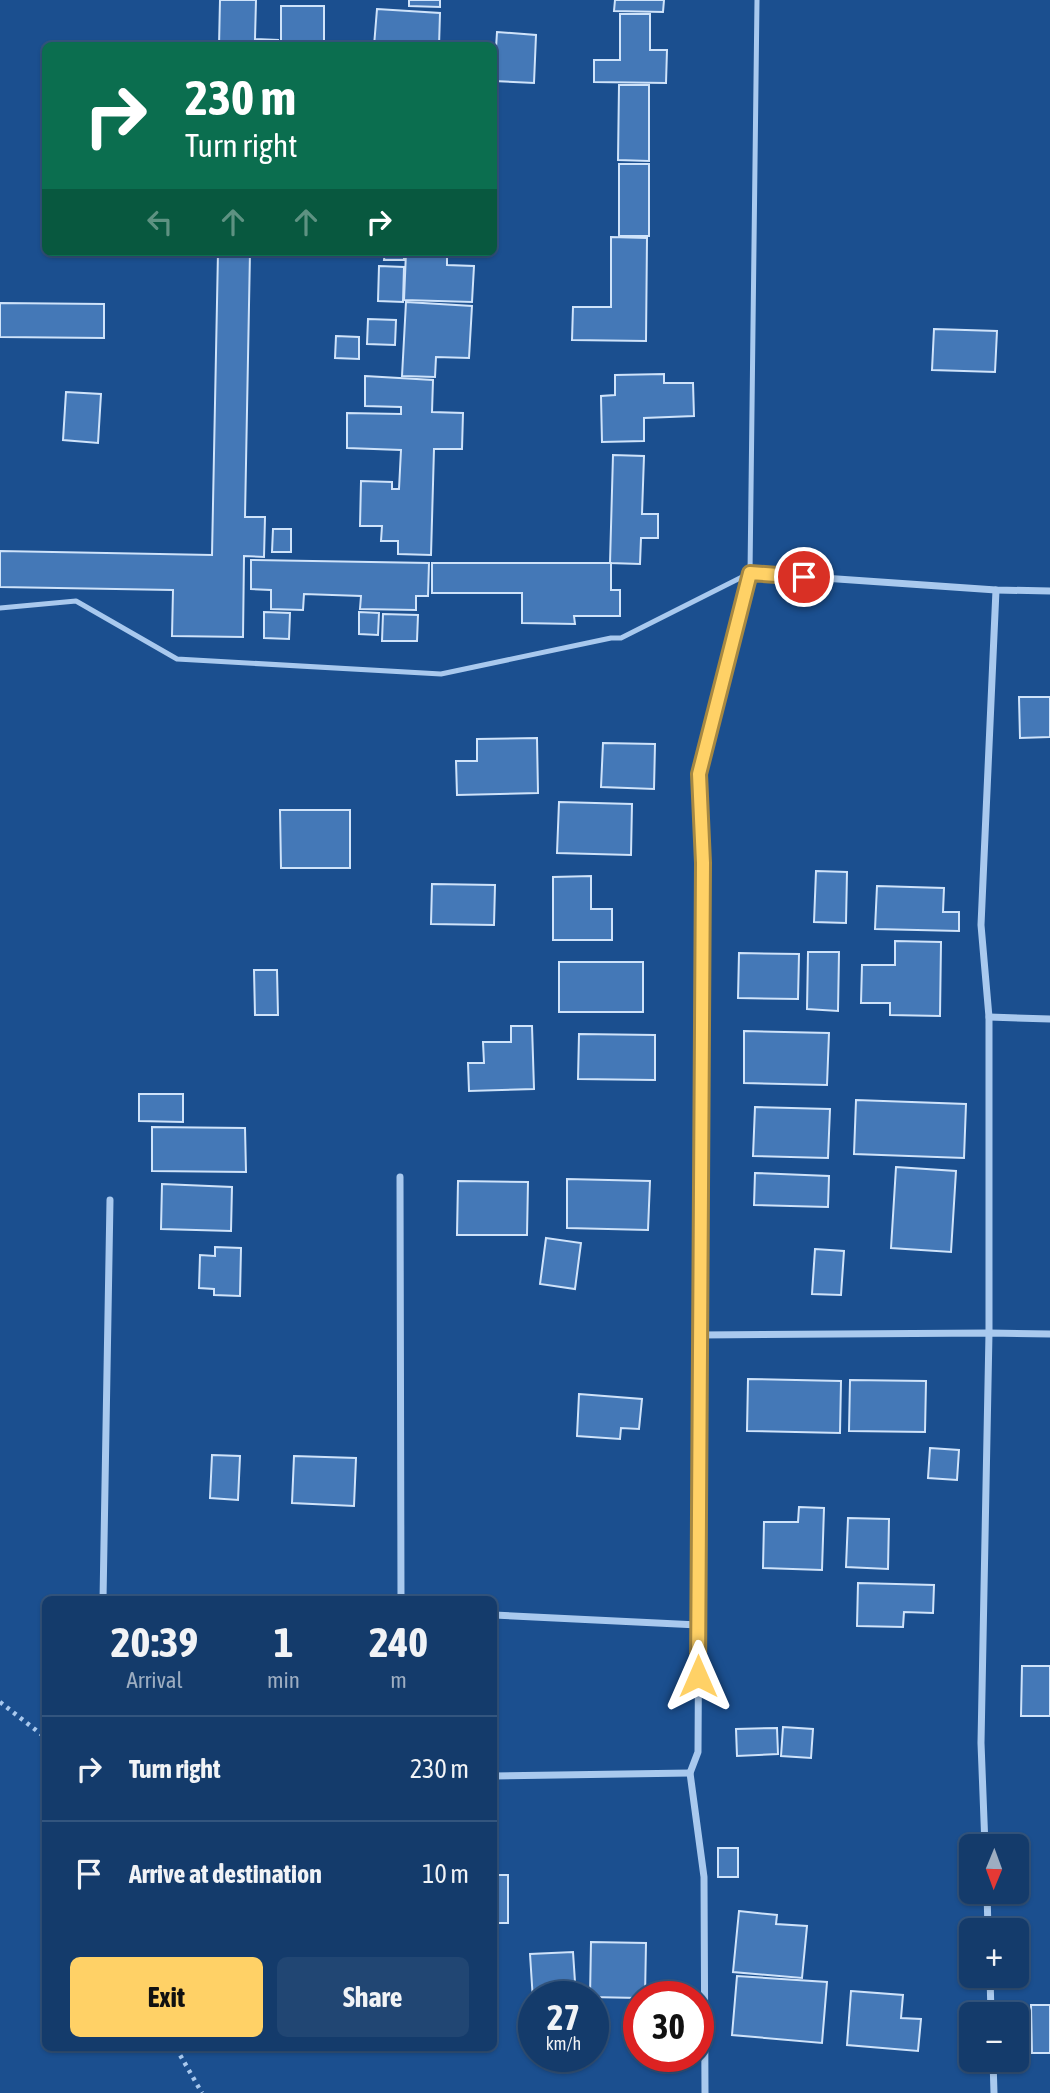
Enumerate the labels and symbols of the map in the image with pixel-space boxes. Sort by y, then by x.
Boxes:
pin [774,547,834,607]
position arrow [661,1639,735,1713]
north arrow [959,1834,1029,1904]
speed limit sign: 30 [623,1981,714,2072]

